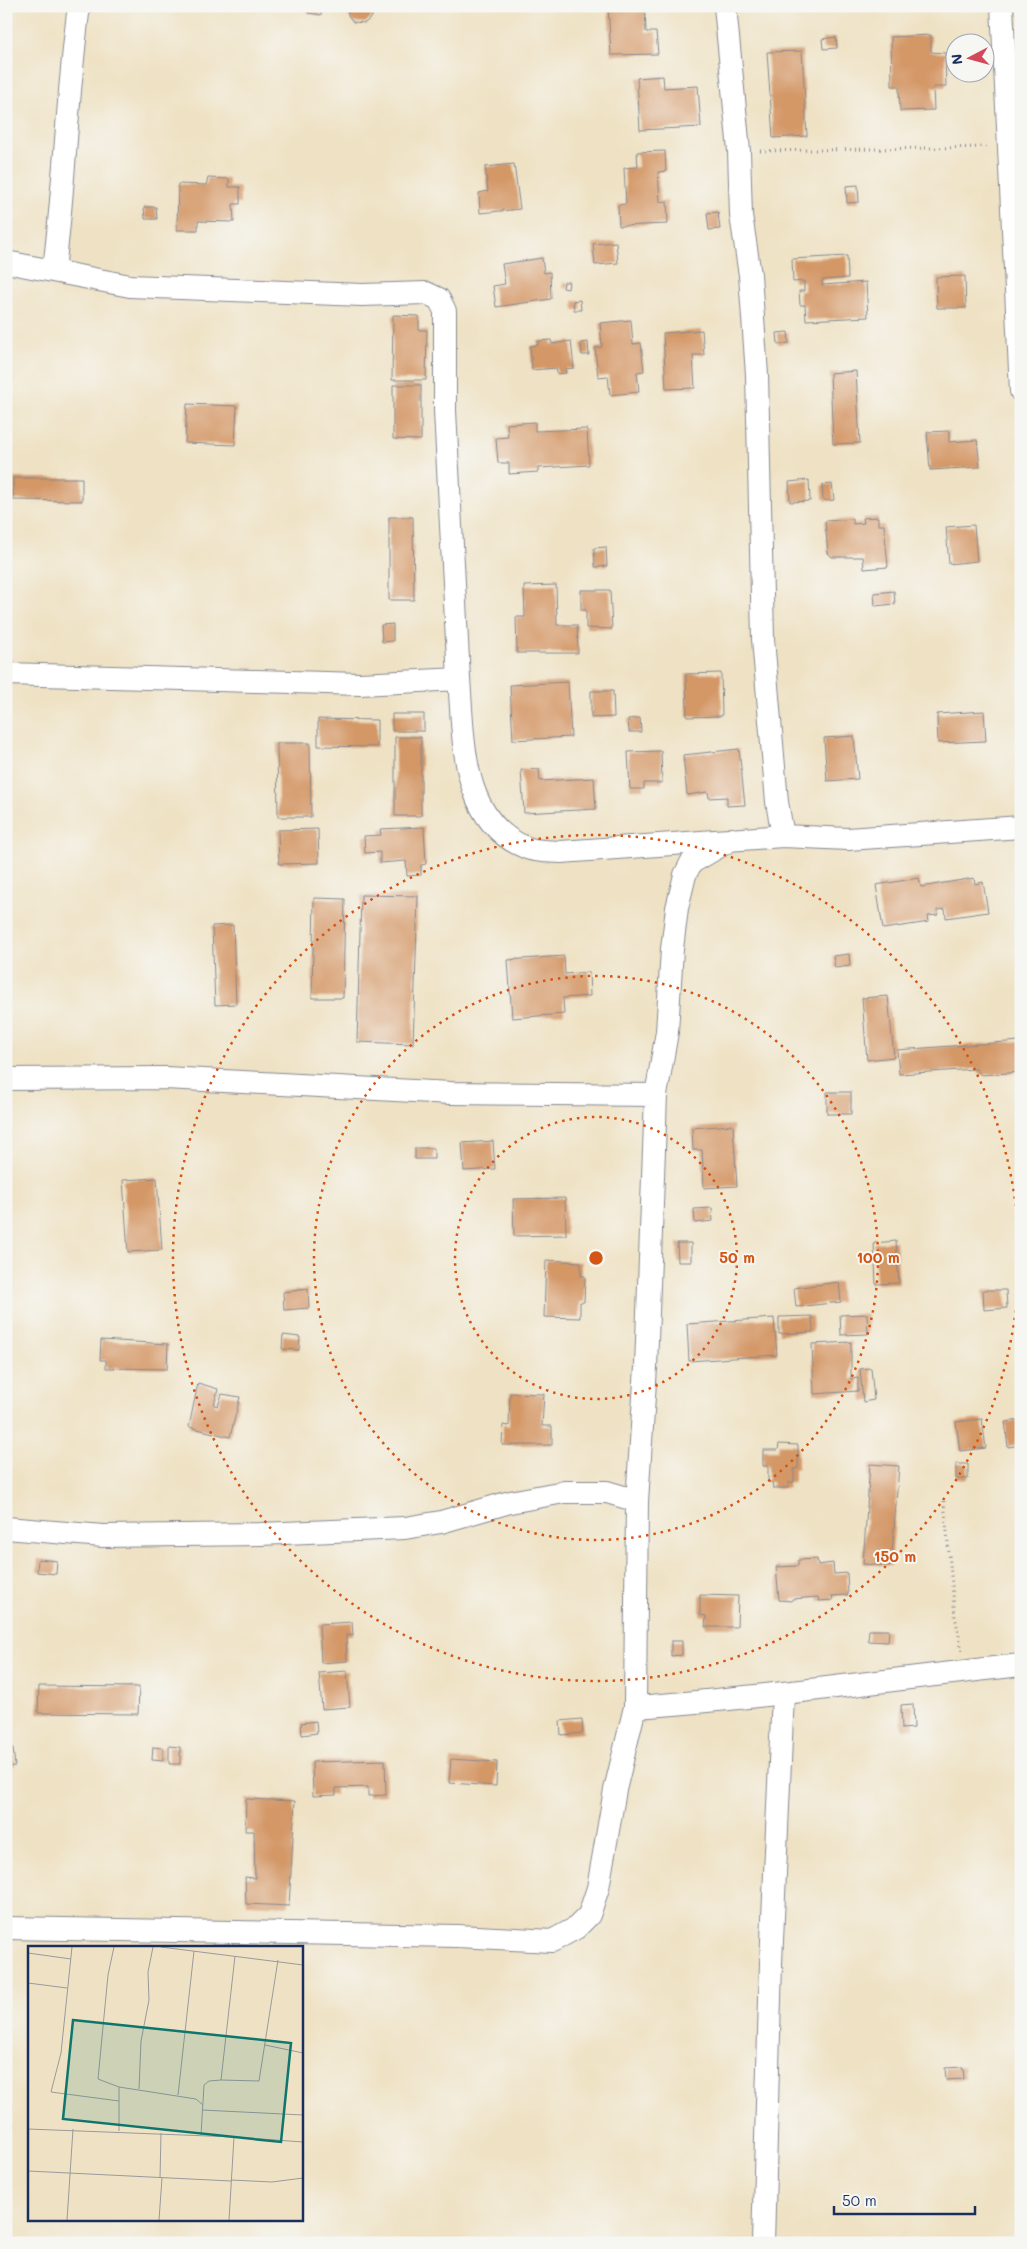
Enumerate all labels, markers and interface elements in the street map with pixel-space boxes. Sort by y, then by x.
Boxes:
north arrow [944,32,994,82]
text: N [947,53,967,66]
text: 50 m [719,1247,755,1267]
text: 100 m [856,1247,900,1267]
centre of rings [587,1249,605,1267]
text: 150 m [874,1546,916,1566]
inset map [28,1946,302,2222]
scale bar [834,2184,976,2216]
text: 50 m [842,2190,877,2210]

